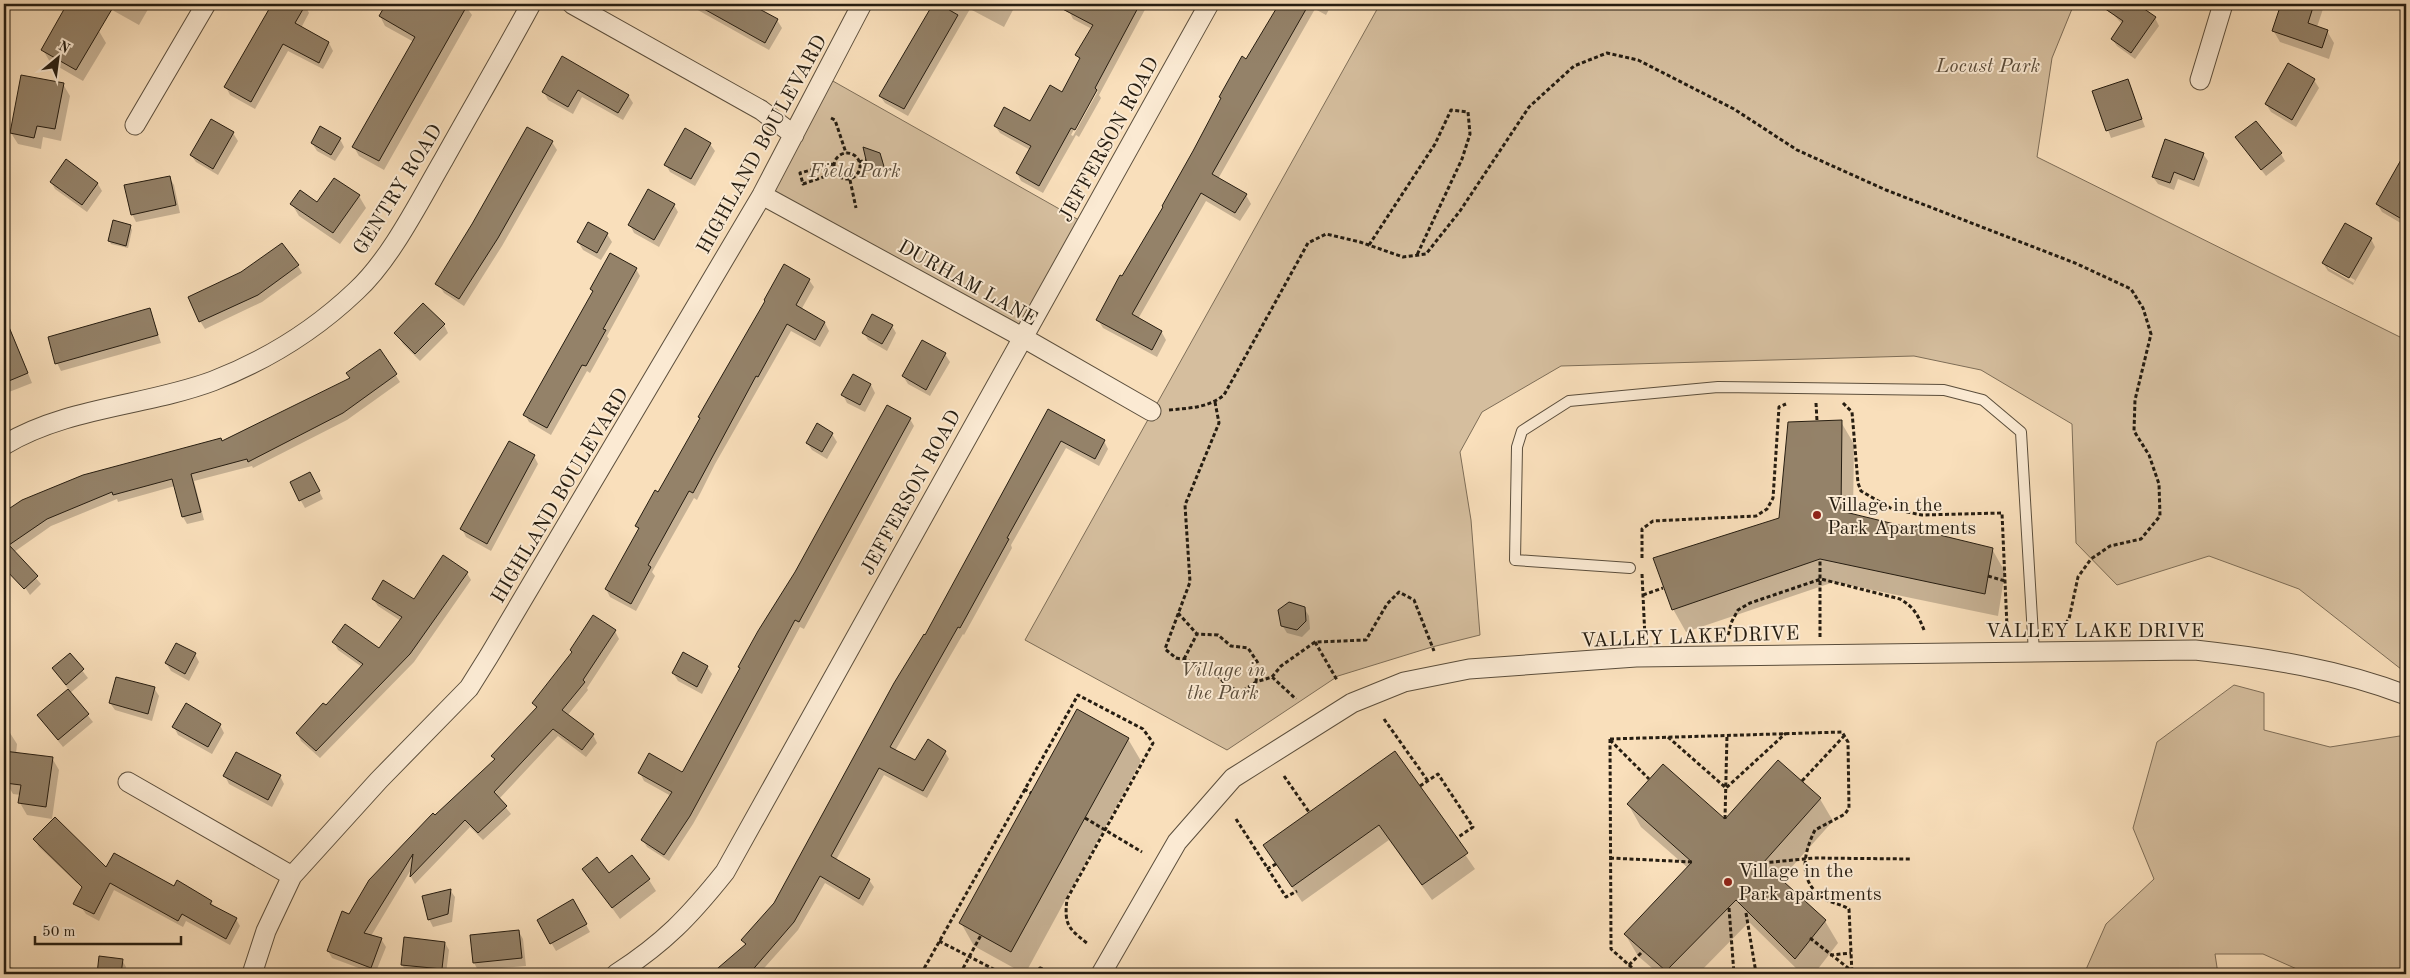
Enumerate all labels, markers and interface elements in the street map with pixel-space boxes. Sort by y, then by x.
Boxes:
north arrow [32,32,82,82]
street label: HIGHLAND BOULEVARD [694,32,831,258]
text: N [56,39,72,56]
street label: JEFFERSON ROAD [1056,54,1163,226]
park label: Locust Park [1935,57,2040,77]
street label: GENTRY ROAD [351,121,447,259]
park label: Field Park [808,162,901,182]
street label: DURHAM LANE [894,237,1040,330]
street label: HIGHLAND BOULEVARD [489,385,633,607]
street label: JEFFERSON ROAD [858,407,965,579]
place label: Village in the Park Apartments [1827,496,1976,539]
marker: Village in the Park Apartments [1811,509,1823,521]
street label: VALLEY LAKE DRIVE [1986,622,2204,642]
street label: VALLEY LAKE DRIVE [1580,624,1800,652]
park label: Village in the Park [1181,661,1265,704]
place label: Village in the Park apartments [1738,862,1882,905]
marker: Village in the Park apartments [1722,876,1734,888]
scale bar [35,913,181,945]
text: 50 m [42,925,76,940]

